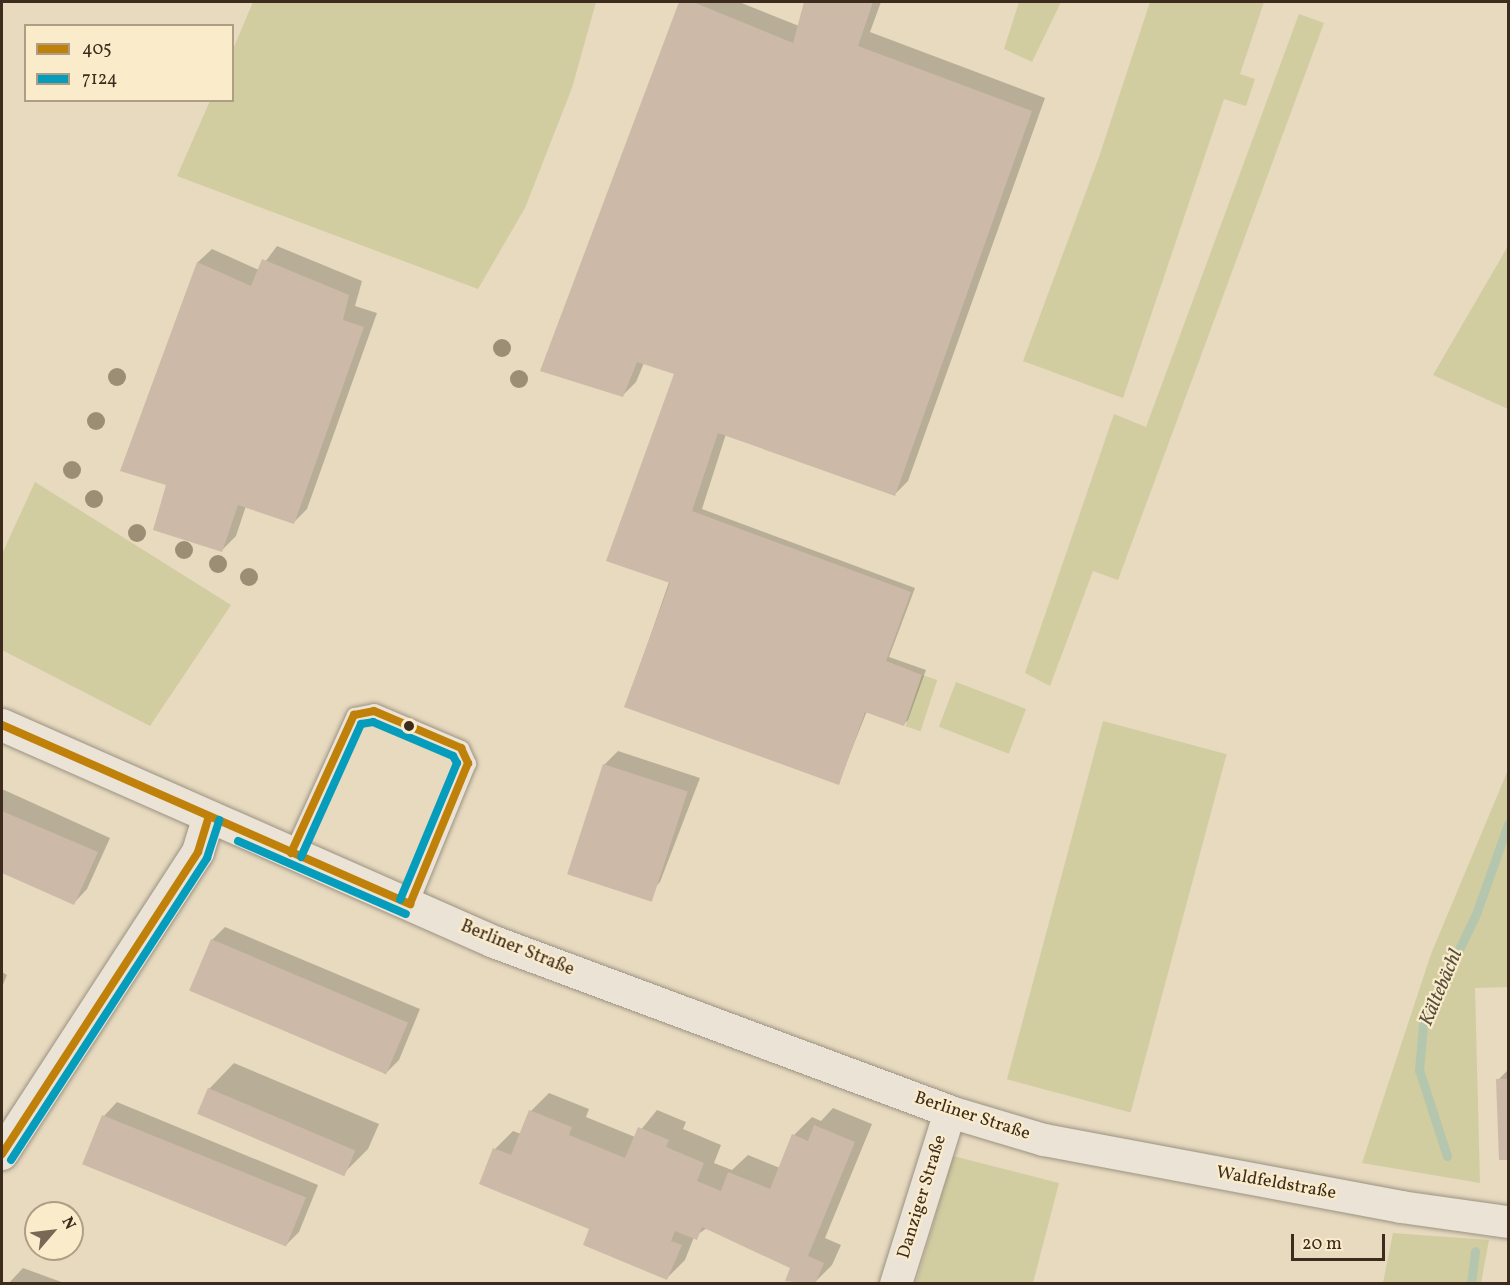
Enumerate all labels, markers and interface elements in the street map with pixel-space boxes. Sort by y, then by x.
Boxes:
legend [24,24,234,102]
text: 405 [82,37,112,62]
text: 7124 [82,67,118,92]
unlabelled marker [403,720,415,732]
street label: Berliner Straße [457,916,577,982]
water label: Kältebächl [1415,946,1469,1030]
street label: Berliner Straße [911,1088,1033,1146]
street label: Danziger Straße [894,1133,952,1261]
street label: Waldfeldstraße [1214,1163,1338,1205]
north arrow [24,1201,84,1261]
text: N [56,1213,81,1234]
scale bar [1294,1222,1388,1260]
text: 20 m [1302,1232,1342,1257]

